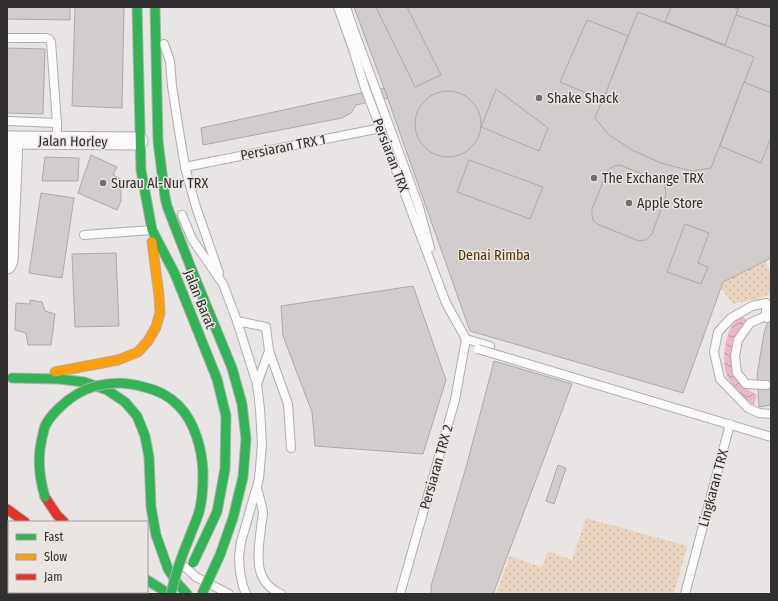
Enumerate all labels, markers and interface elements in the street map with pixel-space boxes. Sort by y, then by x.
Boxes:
place label: Shake Shack [547,90,619,107]
marker: Shake Shack [534,93,544,103]
street label: Persiaran TRX [369,116,412,195]
street label: Persiaran TRX 1 [239,131,327,164]
street label: Jalan Horley [38,132,108,151]
place label: The Exchange TRX [602,170,704,187]
marker: The Exchange TRX [589,173,599,183]
place label: Surau Al-Nur TRX [111,175,208,192]
marker: Surau Al-Nur TRX [98,178,108,188]
place label: Apple Store [637,195,703,212]
marker: Apple Store [624,198,634,208]
park label: Denai Rimba [458,247,530,264]
street label: Jalan Barat [180,267,219,332]
street label: Persiaran TRX 2 [416,423,457,511]
street label: Lingkaran TRX [695,447,732,529]
legend [8,521,148,593]
text: Fast [44,530,63,544]
text: Slow [44,550,67,564]
text: Jam [44,570,62,584]

